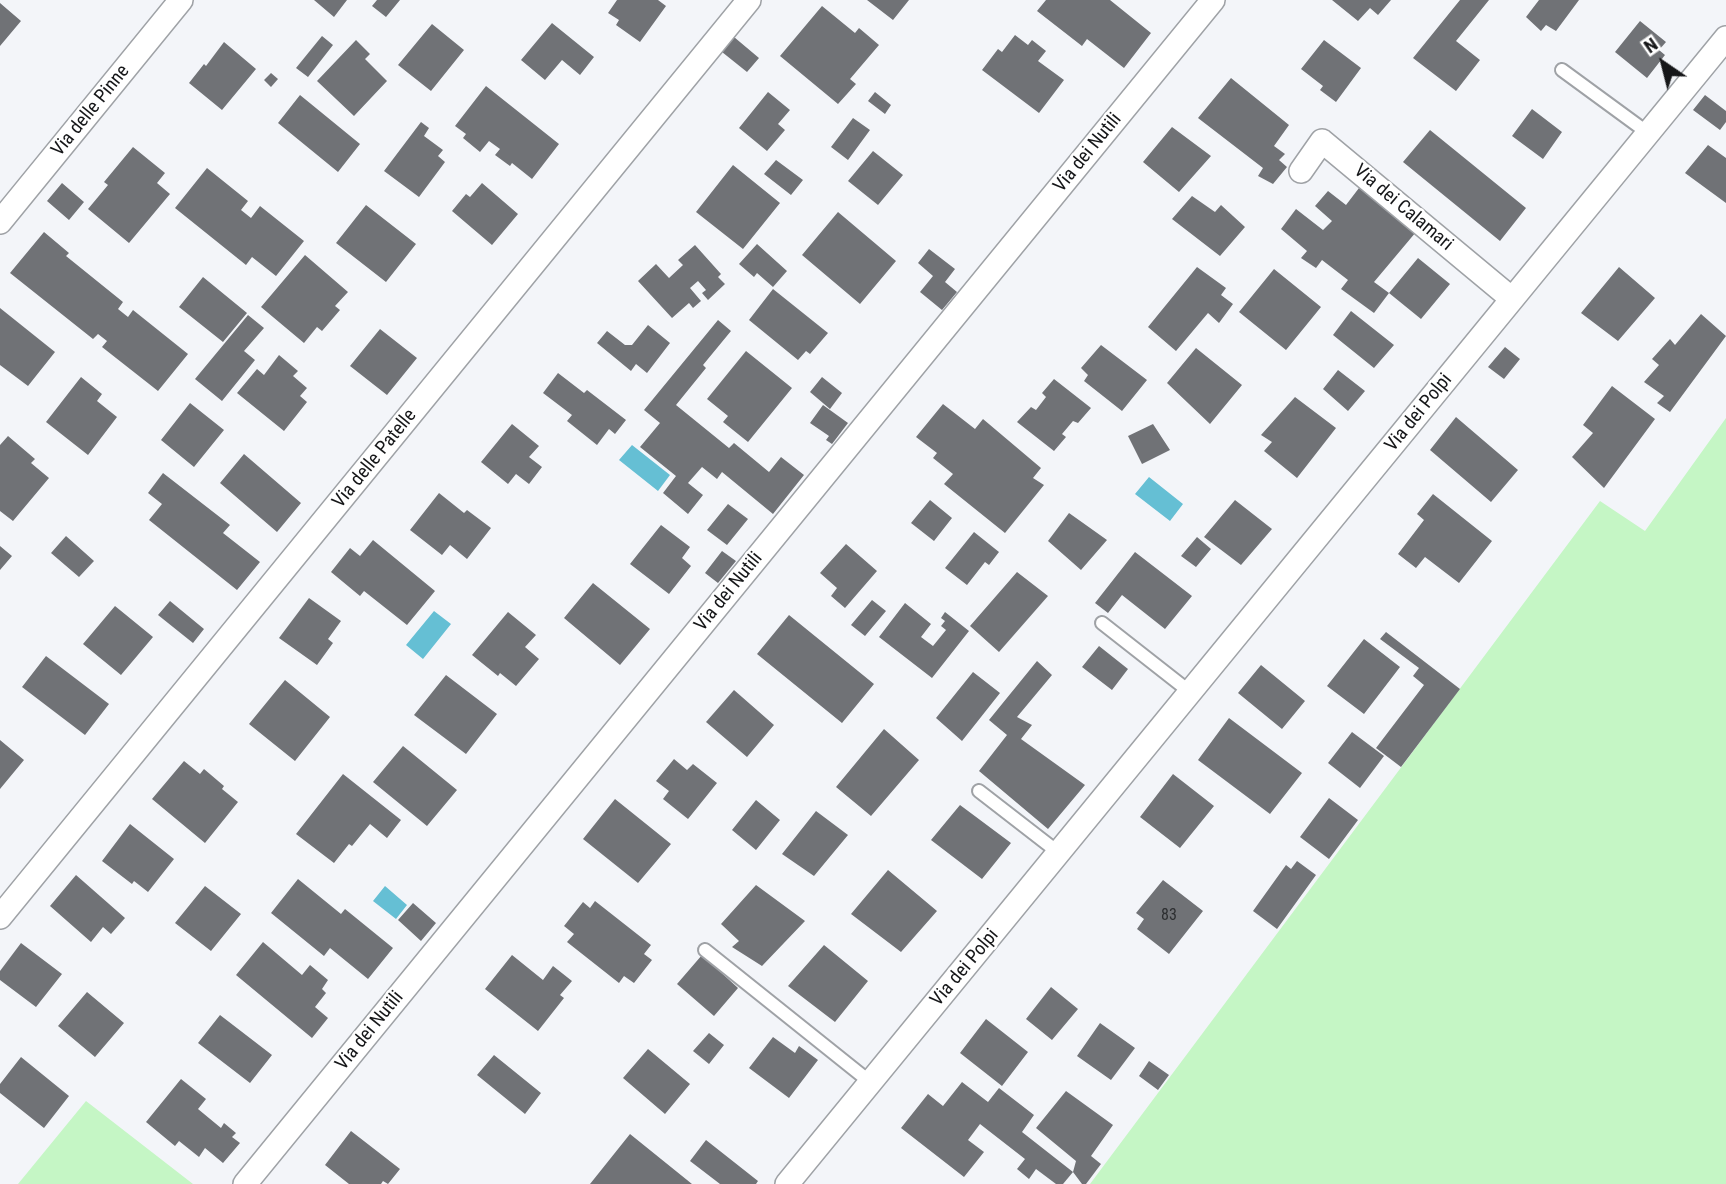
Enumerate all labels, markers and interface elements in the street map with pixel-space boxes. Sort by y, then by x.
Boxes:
north arrow [1628,28,1698,98]
text: N [1639,33,1662,58]
street label: Via delle Pinne [47,61,135,161]
street label: Via dei Nutili [1049,109,1127,197]
street label: Via dei Calamari [1349,160,1457,256]
street label: Via dei Polpi [1381,369,1457,457]
street label: Via delle Patelle [328,405,422,513]
street label: Via dei Nutili [690,548,768,636]
house number: 83 [1161,906,1177,926]
street label: Via dei Polpi [926,925,1004,1011]
street label: Via dei Nutili [331,987,409,1075]

